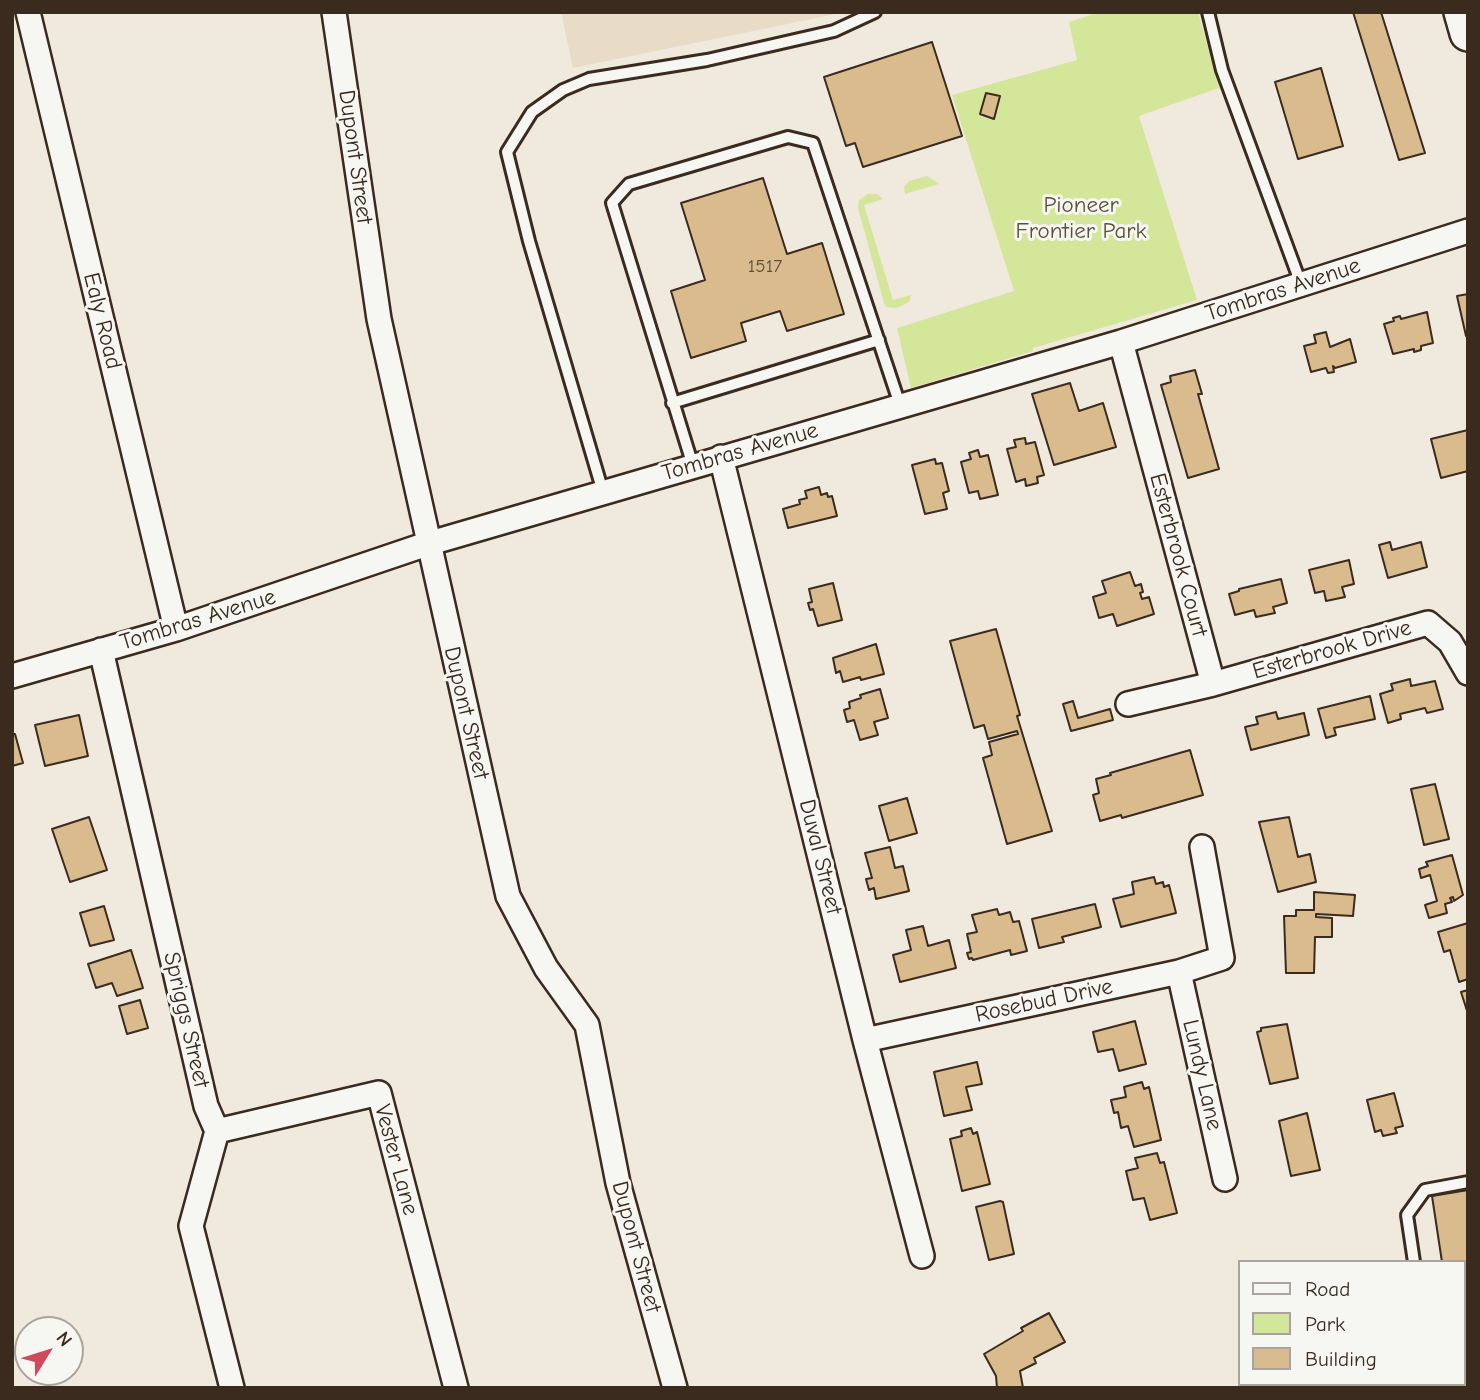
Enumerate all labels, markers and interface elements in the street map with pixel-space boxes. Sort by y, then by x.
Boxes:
street label: Dupont Street [332,88,378,226]
park label: Pioneer Frontier Park [1015,191,1147,245]
street label: Tombras Avenue [1202,252,1364,328]
house number: 1517 [748,256,782,278]
street label: Ealy Road [77,270,127,372]
street label: Tombras Avenue [659,417,821,487]
street label: Esterbrook Court [1143,470,1213,640]
street label: Tombras Avenue [117,583,279,657]
street label: Esterbrook Drive [1250,614,1414,686]
street label: Dupont Street [437,644,495,782]
street label: Duval Street [792,797,848,917]
street label: Spriggs Street [157,949,215,1091]
street label: Rosebud Drive [973,973,1115,1029]
street label: Lundy Lane [1176,1017,1228,1133]
street label: Vester Lane [368,1102,424,1218]
street label: Dupont Street [605,1178,667,1316]
legend [1238,1260,1466,1386]
text: Road [1305,1277,1350,1301]
text: Park [1305,1312,1345,1336]
north arrow [14,1316,84,1386]
text: N [51,1328,76,1351]
text: Building [1305,1347,1377,1371]

